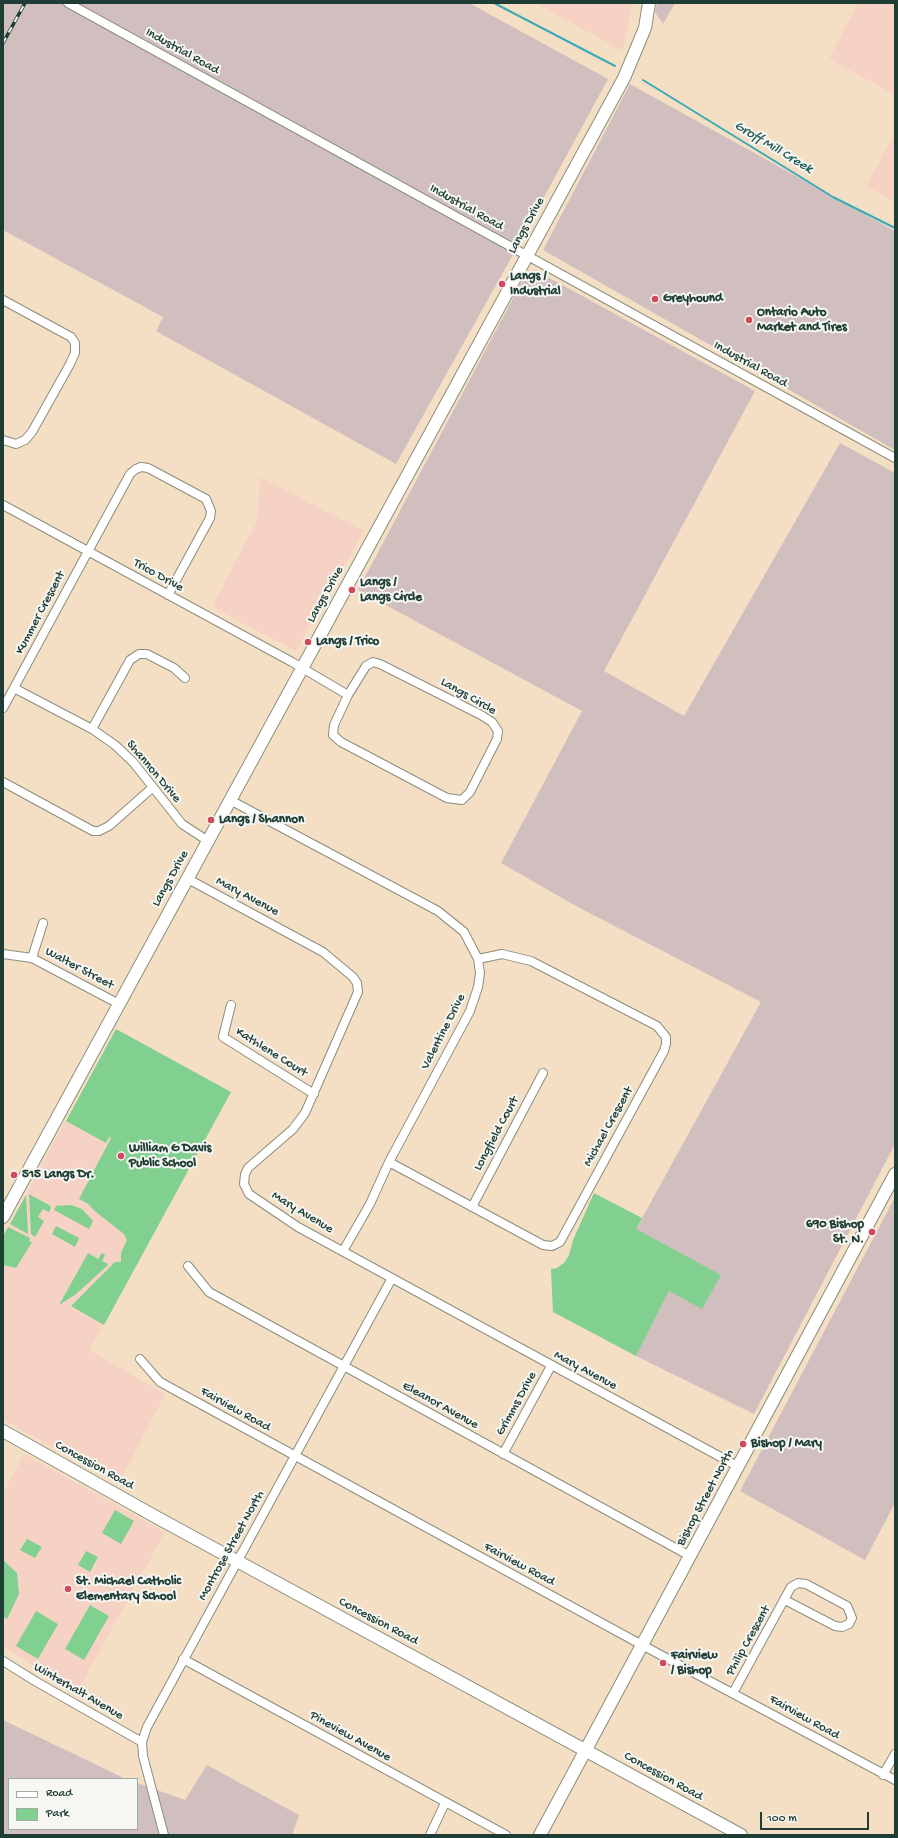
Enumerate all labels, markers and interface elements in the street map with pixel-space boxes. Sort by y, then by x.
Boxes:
street label: Industrial Road [142,25,222,79]
water label: Groff Mill Creek [731,118,815,178]
street label: Industrial Road [426,181,506,235]
street label: Langs Drive [505,195,549,257]
place label: Langs / Industrial [510,269,561,300]
marker: Langs / Industrial [497,279,507,289]
place label: Greyhound [663,291,723,307]
marker: Greyhound [650,294,660,304]
place label: Ontario Auto Market and Tires [757,305,847,336]
marker: Ontario Auto Market and Tires [744,315,754,325]
street label: Industrial Road [710,338,790,392]
street label: Trico Drive [130,556,186,596]
street label: Langs Drive [304,564,348,626]
street label: Kummer Crescent [13,569,69,657]
place label: Langs / Langs Circle [360,575,422,606]
marker: Langs / Langs Circle [347,585,357,595]
place label: Langs / Trico [316,634,379,650]
marker: Langs / Trico [303,637,313,647]
street label: Langs Circle [437,675,499,719]
street label: Shannon Drive [122,738,184,806]
place label: Langs / Shannon [219,812,304,828]
marker: Langs / Shannon [206,815,216,825]
street label: Langs Drive [149,848,193,910]
street label: Mary Avenue [213,874,281,920]
street label: Walter Street [42,944,116,994]
street label: Valentine Drive [418,992,470,1072]
street label: Kathlene Court [232,1025,310,1081]
street label: Michael Crescent [581,1084,637,1170]
street label: Longfield Court [471,1094,523,1174]
place label: William G Davis Public School [129,1141,211,1172]
marker: William G Davis Public School [116,1151,126,1161]
place label: 515 Langs Dr. [22,1167,95,1183]
marker: 515 Langs Dr. [9,1170,19,1180]
street label: Mary Avenue [268,1188,336,1238]
place label: 690 Bishop St. N. [806,1217,864,1248]
marker: 690 Bishop St. N. [867,1227,877,1237]
street label: Mary Avenue [551,1348,619,1394]
street label: Grimms Drive [493,1369,541,1439]
street label: Eleanor Avenue [399,1379,481,1433]
street label: Fairview Road [197,1384,273,1436]
place label: Bishop / Mary [751,1436,822,1452]
street label: Concession Road [52,1438,136,1494]
marker: Bishop / Mary [738,1439,748,1449]
street label: Bishop Street North [674,1447,738,1549]
street label: Montrose Street North [195,1488,269,1604]
street label: Fairview Road [481,1540,557,1590]
place label: St. Michael Catholic Elementary School [76,1574,181,1605]
marker: St. Michael Catholic Elementary School [63,1584,73,1594]
street label: Concession Road [336,1594,420,1650]
street label: Philip Crescent [723,1603,775,1679]
place label: Fairview / Bishop [671,1648,718,1679]
marker: Fairview / Bishop [658,1658,668,1668]
street label: Winterhalt Avenue [30,1660,126,1724]
street label: Fairview Road [766,1692,842,1744]
street label: Pineview Avenue [307,1708,393,1766]
street label: Concession Road [621,1749,705,1805]
legend [8,1778,138,1830]
text: Road [46,1787,72,1801]
scale bar [762,1804,871,1830]
text: Park [46,1807,69,1821]
text: 100 m [767,1812,797,1826]

